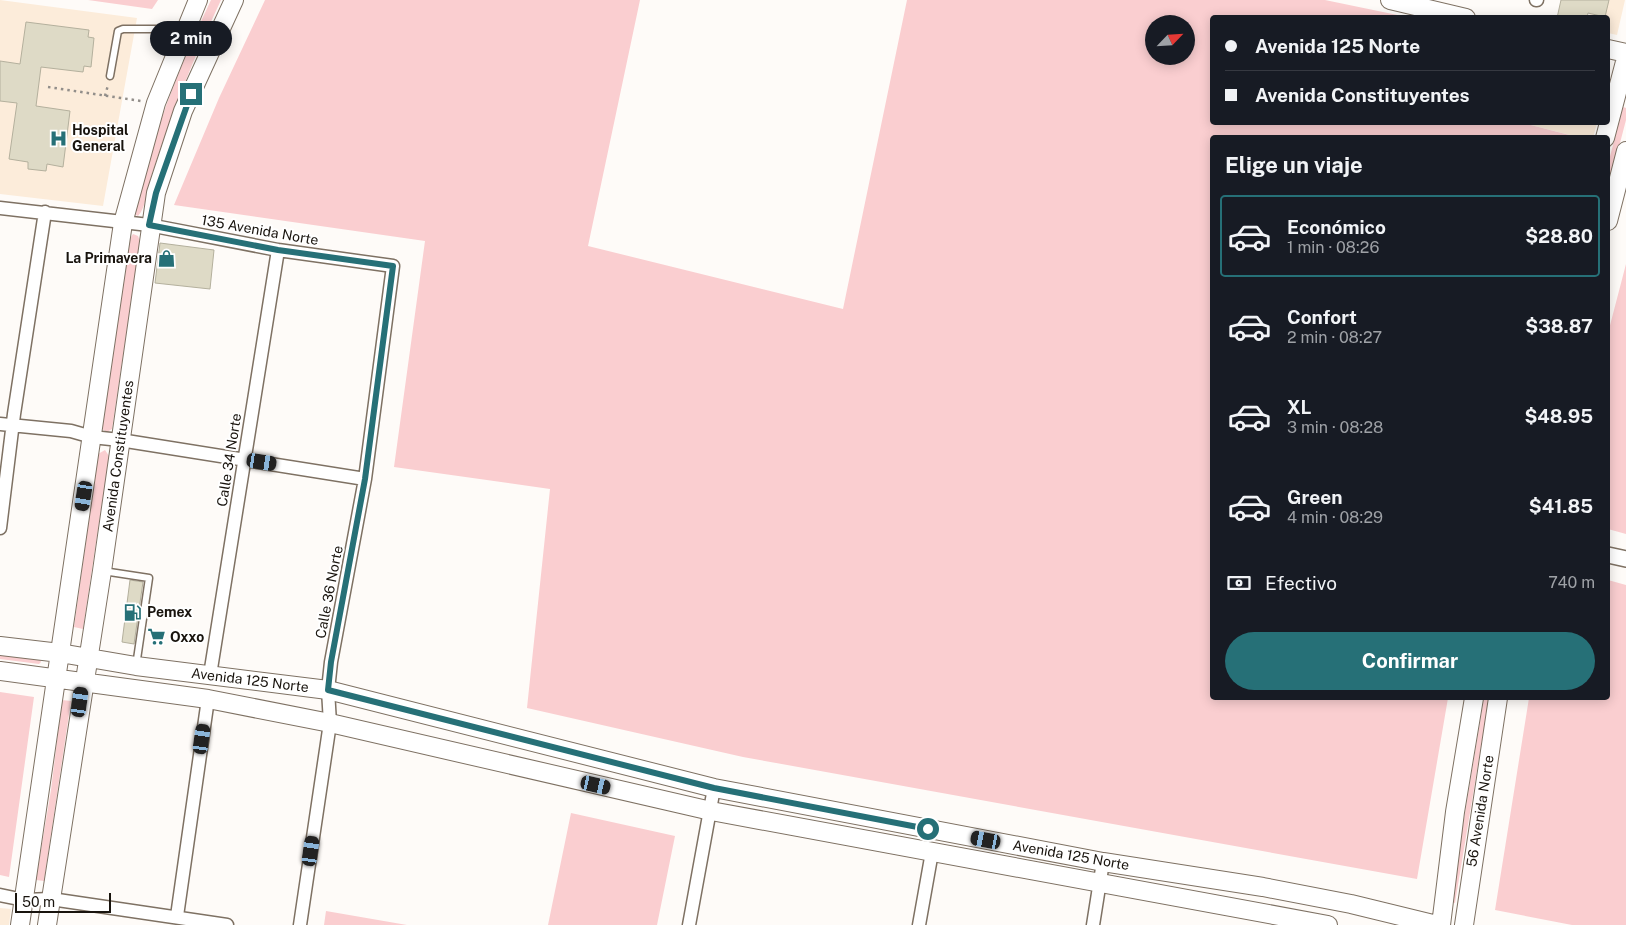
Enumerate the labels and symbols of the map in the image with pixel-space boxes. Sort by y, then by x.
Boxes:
north arrow [1145,15,1195,65]
callout: 2 min [150,22,232,56]
route end [180,83,202,105]
place label: Hospital General [72,122,129,154]
hospital icon: Hospital General [48,128,68,148]
street label: 135 Avenida Norte [200,212,320,248]
shop icon: La Primavera [156,248,176,268]
place label: La Primavera [65,250,152,266]
street label: Avenida Constituyentes [99,379,137,533]
street label: Calle 34 Norte [214,412,244,508]
car [246,452,277,472]
car [74,480,93,512]
street label: Calle 36 Norte [312,544,346,640]
fuel station icon: Pemex [123,602,143,622]
place label: Pemex [147,604,192,620]
supermarket icon: Oxxo [146,627,166,647]
place label: Oxxo [170,629,204,645]
street label: Avenida 125 Norte [190,665,310,695]
car [70,686,89,718]
car [192,723,211,755]
street label: 56 Avenida Norte [1463,754,1497,868]
car [579,774,612,796]
route start [917,818,939,840]
car [969,830,1002,850]
car [301,835,320,867]
street label: Avenida 125 Norte [1011,837,1131,873]
scale bar [15,890,111,913]

